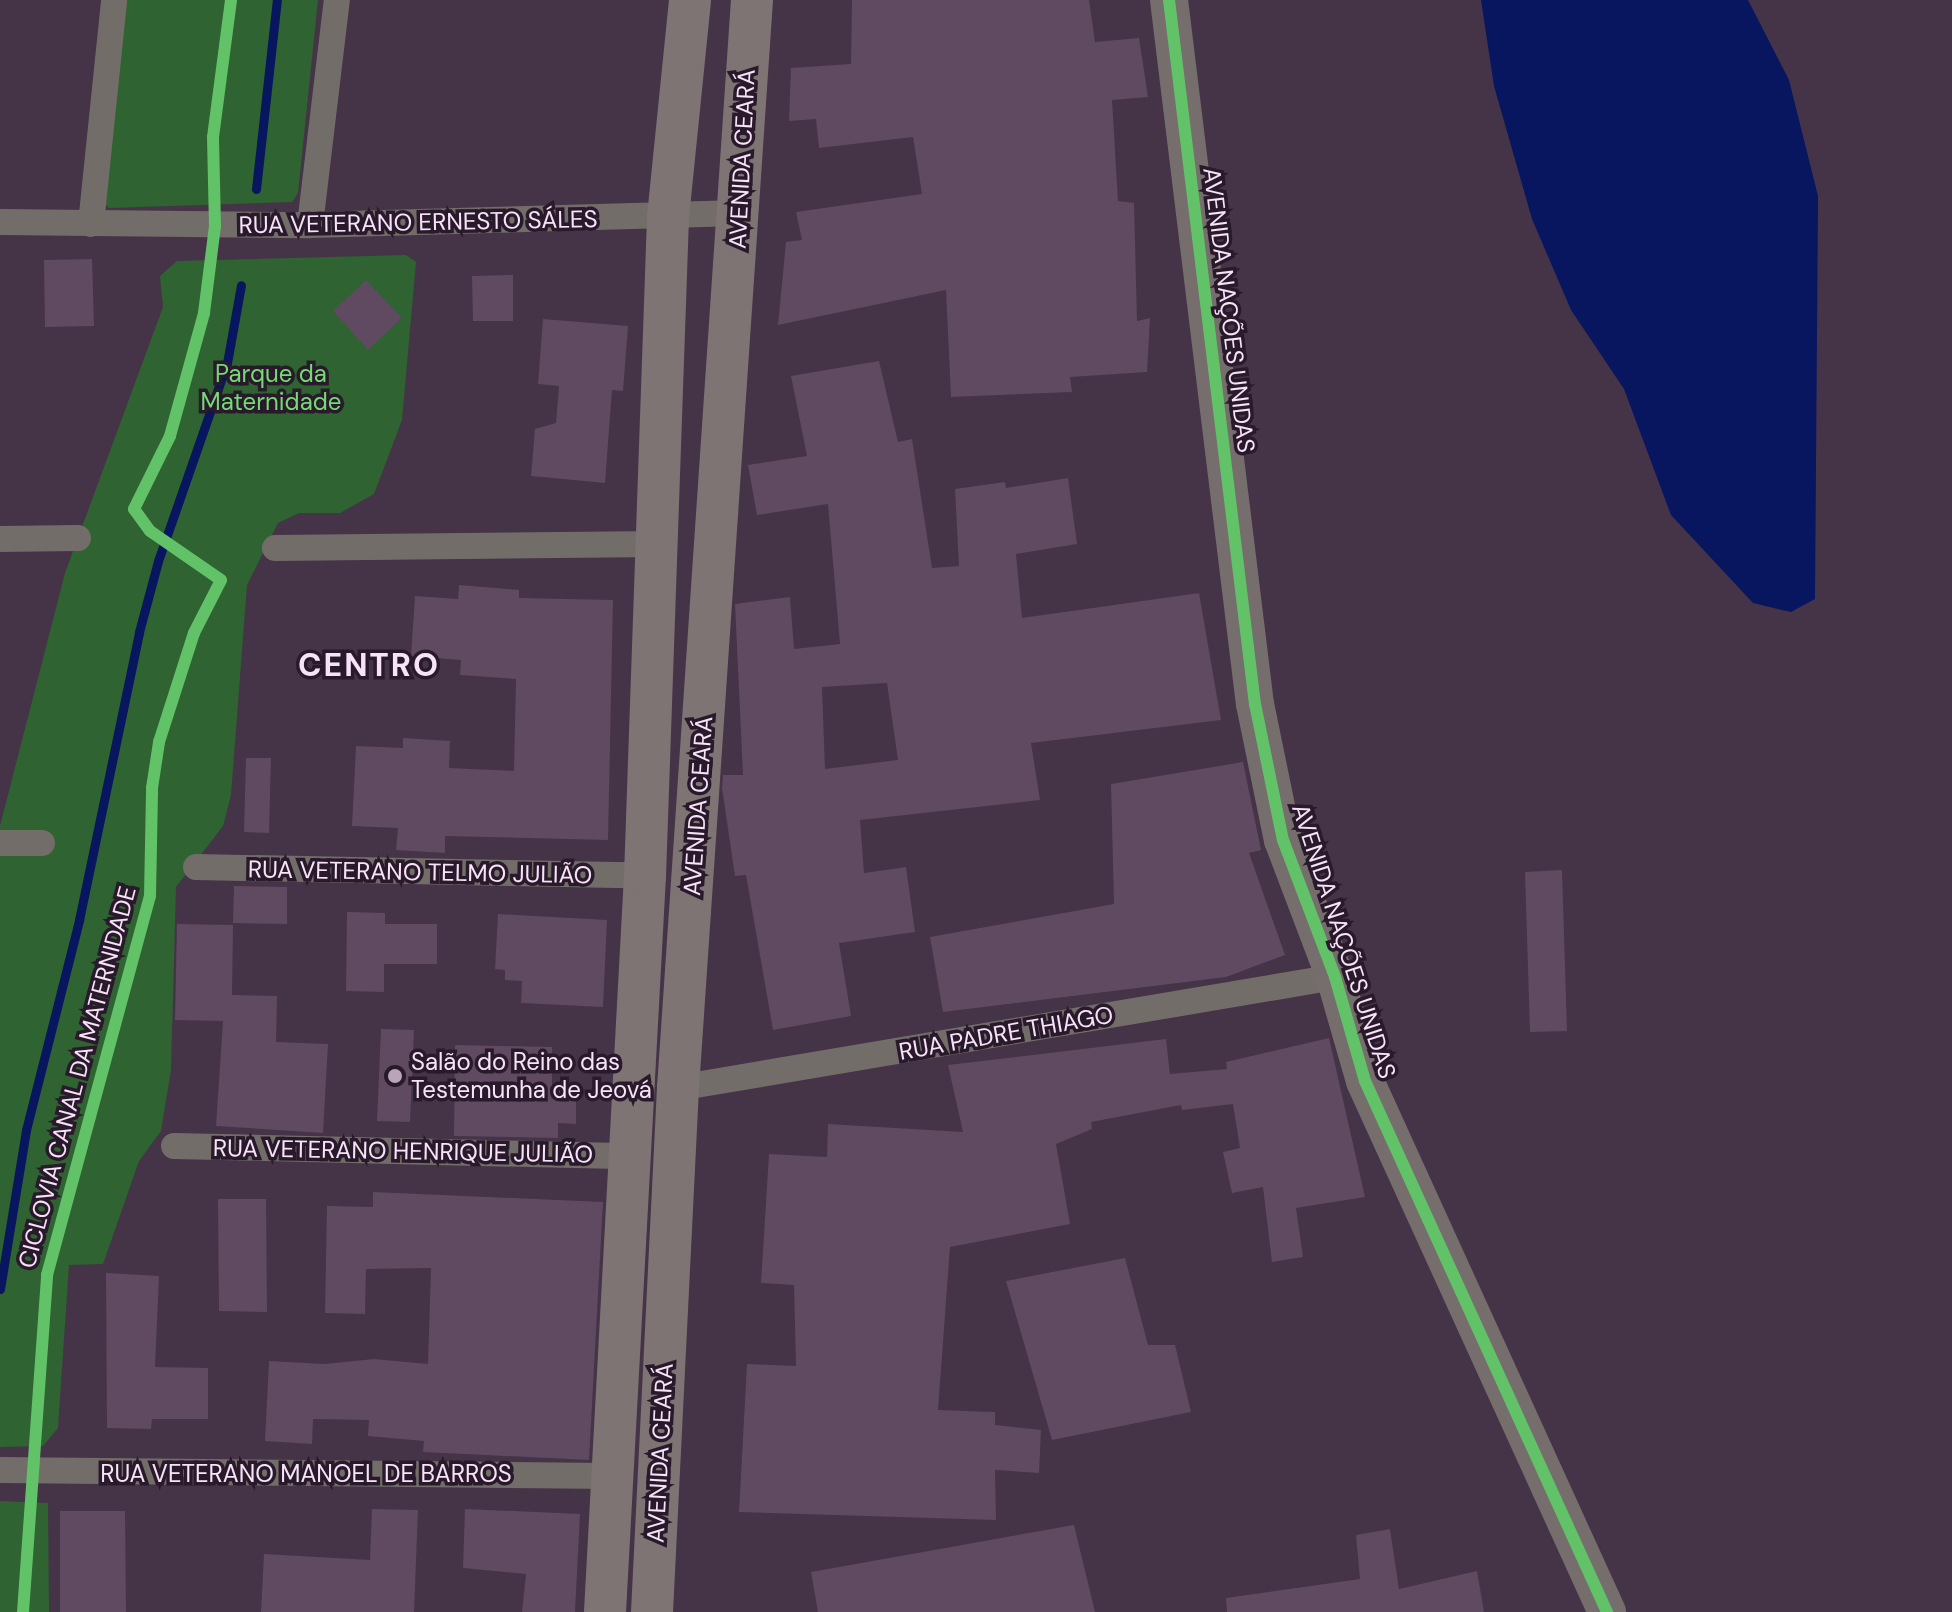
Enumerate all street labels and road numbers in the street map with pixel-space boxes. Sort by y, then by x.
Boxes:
street label: AVENIDA CEARÁ [723,68,761,250]
street label: AVENIDA NAÇÕES UNIDAS [1197,166,1261,454]
street label: RUA VETERANO ERNESTO SÁLES [238,204,598,240]
street label: AVENIDA CEARÁ [677,715,719,897]
street label: AVENIDA NAÇÕES UNIDAS [1286,800,1402,1082]
street label: RUA VETERANO TELMO JULIÃO [248,855,592,889]
street label: CICLOVIA CANAL DA MATERNIDADE [12,883,142,1271]
street label: RUA PADRE THIAGO [897,1000,1115,1066]
street label: RUA VETERANO HENRIQUE JULIÃO [213,1133,593,1169]
street label: AVENIDA CEARÁ [641,1362,679,1544]
street label: RUA VETERANO MANOEL DE BARROS [100,1460,512,1488]

